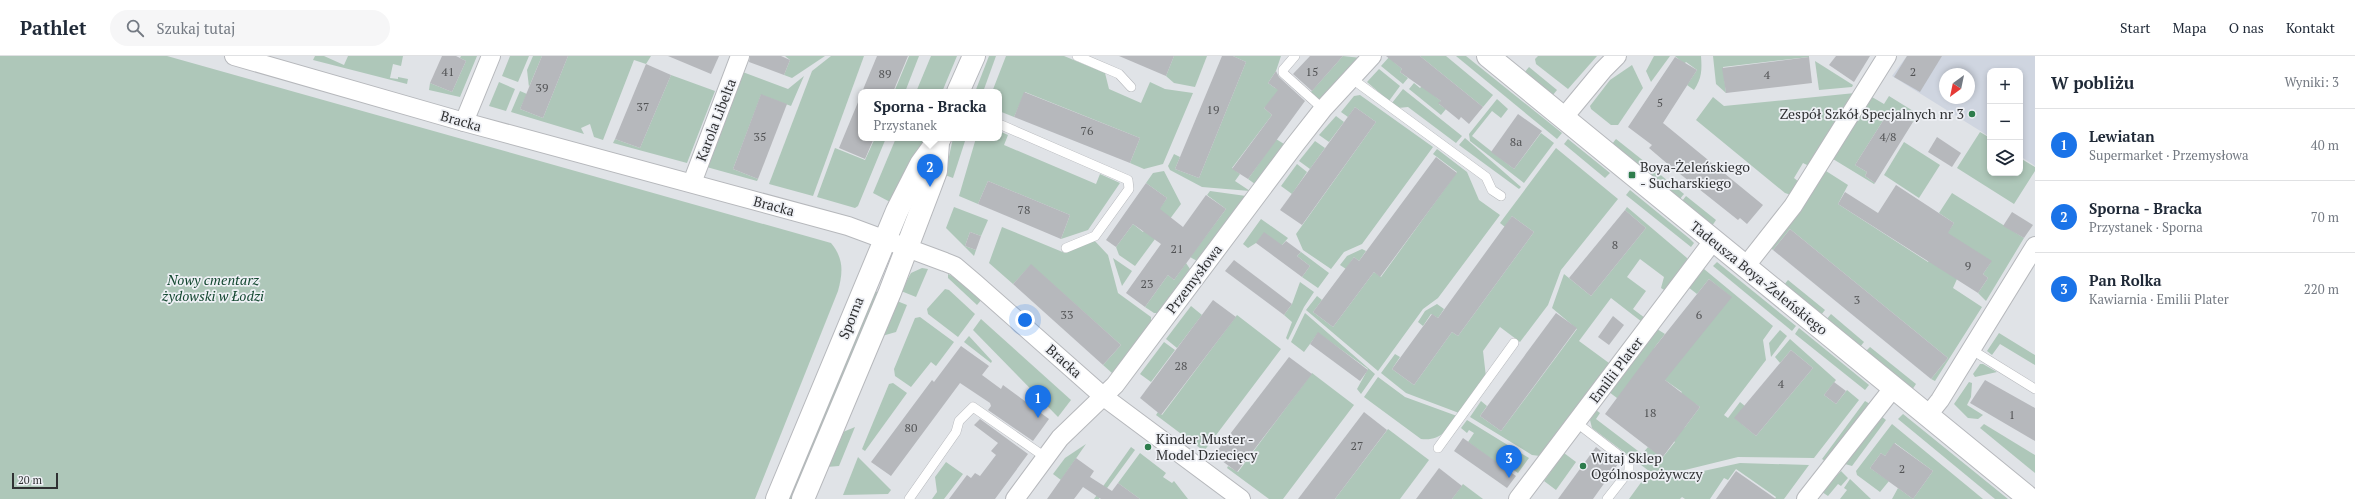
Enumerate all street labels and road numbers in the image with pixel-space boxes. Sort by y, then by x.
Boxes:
street label: Karola Libelta [691,76,740,164]
street label: Bracka [438,106,484,135]
street label: Bracka [751,191,797,220]
street label: Tadeusza Boya-Żeleńskiego [1687,216,1832,339]
street label: Przemysłowa [1161,240,1226,317]
street label: Sporna [833,294,868,342]
street label: Emilii Plater [1585,332,1647,406]
street label: Bracka [1042,340,1086,382]

